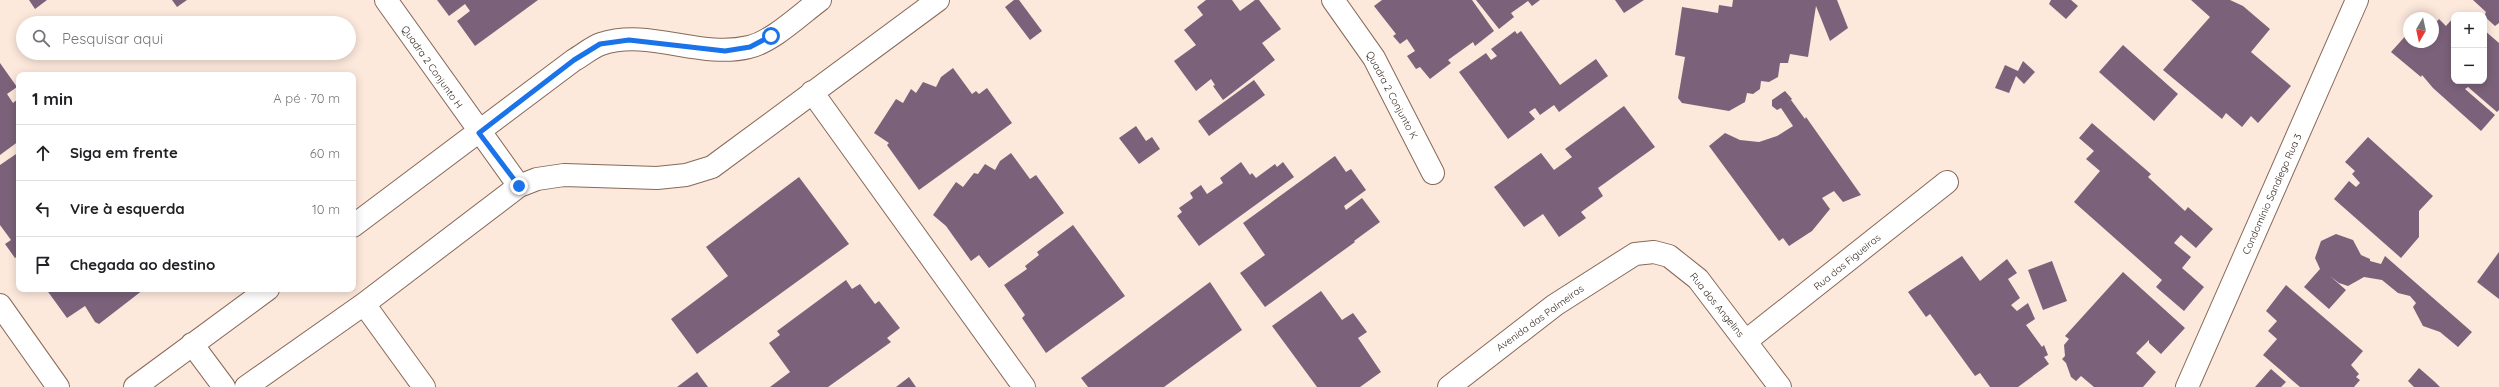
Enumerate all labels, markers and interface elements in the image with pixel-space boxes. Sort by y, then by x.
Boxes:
north arrow [2403,12,2439,48]
map controls [2451,12,2487,84]
button: + [2451,12,2487,48]
search box [16,16,356,60]
street label: Quadra 2 Conjunto H [399,23,465,111]
icon: search [30,27,52,49]
route start [762,27,780,45]
text: Pesquisar aqui [62,29,163,48]
button: − [2451,48,2487,84]
street label: Quadra 2 Conjunto K [1363,49,1421,141]
text: 1 min [32,88,73,109]
text: A pé · 70 m [273,90,340,106]
street label: Condomínio Sandiego Rua 3 [2239,132,2305,256]
icon: ahead [32,142,54,164]
text: Siga em frente [70,143,178,162]
text: 60 m [310,145,340,161]
route end [510,177,528,195]
icon: left [32,198,54,220]
text: Vire à esquerda [70,199,185,218]
text: 10 m [312,201,340,217]
street label: Rua das Figueiras [1811,231,1883,293]
icon: arrive [32,254,54,276]
text: Chegada ao destino [70,255,215,274]
street label: Rua dos Angelins [1687,270,1747,340]
street label: Avenida das Palmeiras [1494,282,1587,354]

